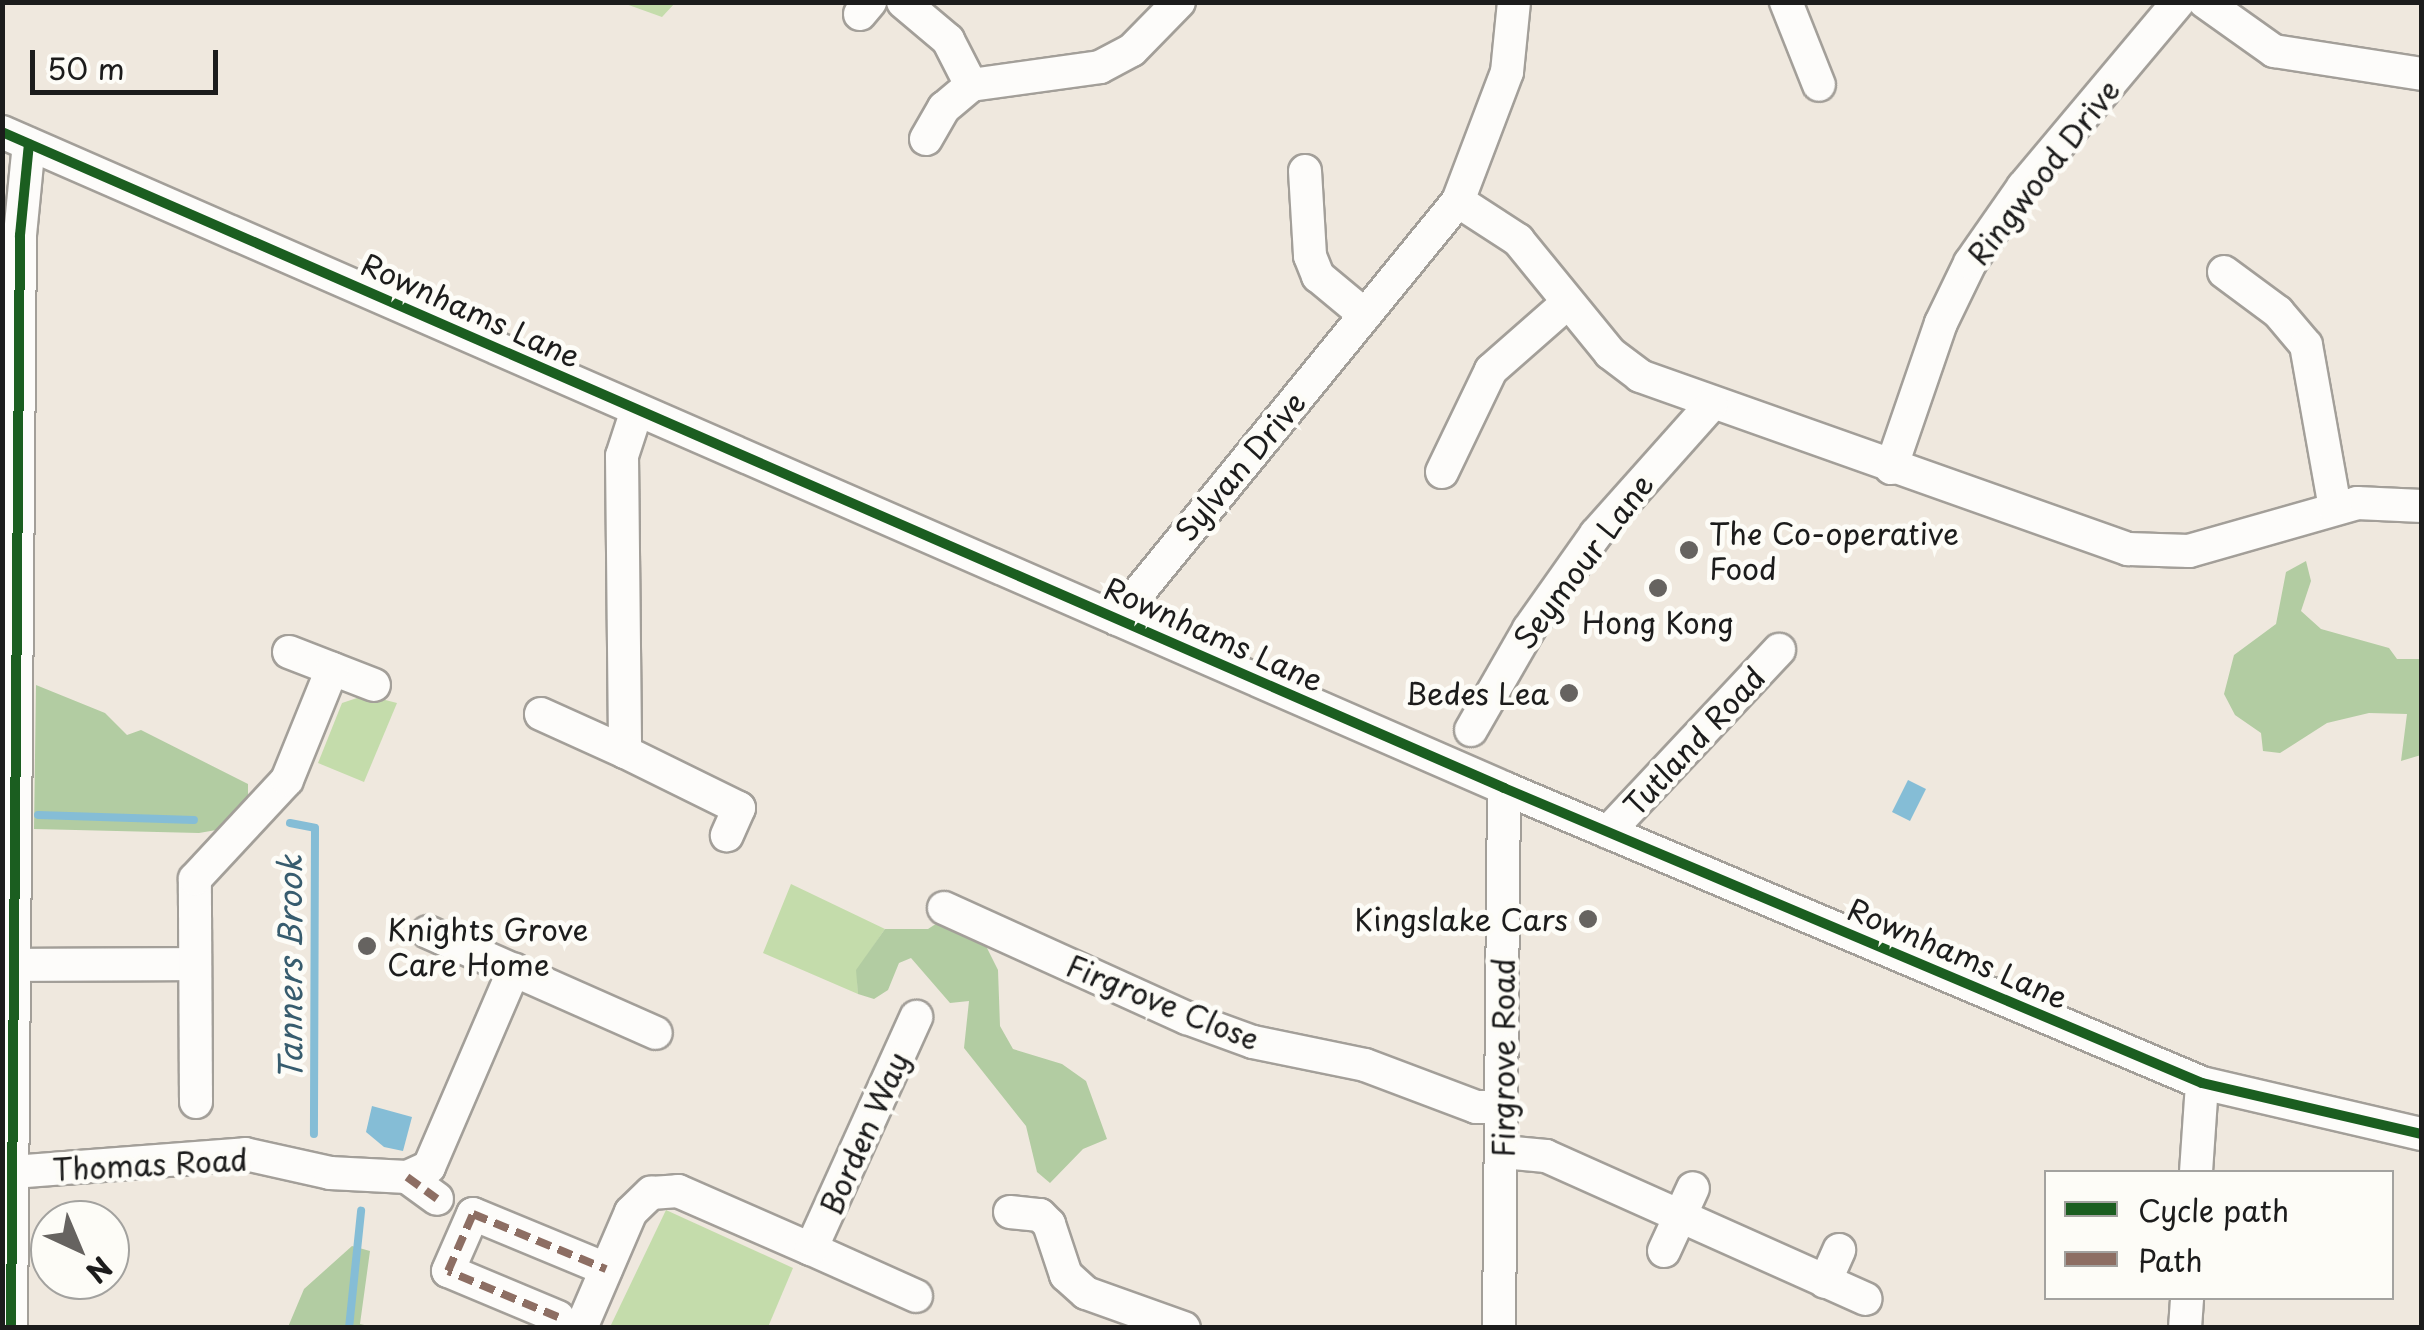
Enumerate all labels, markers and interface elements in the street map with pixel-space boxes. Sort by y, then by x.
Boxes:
scale bar [35,30,222,92]
text: 50 m [47,45,125,90]
street label: Ringwood Drive [1960,72,2126,272]
street label: Rownhams Lane [356,246,586,374]
street label: Sylvan Drive [1168,385,1312,547]
street label: Seymour Lane [1506,467,1660,655]
place label: The Co-operative Food [1709,515,1959,586]
marker: The Co-operative Food [1678,539,1700,561]
street label: Rownhams Lane [1099,570,1329,698]
marker: Hong Kong [1647,577,1669,599]
place label: Hong Kong [1580,604,1736,640]
street label: Tutland Road [1615,659,1773,823]
place label: Bedes Lea [1403,675,1549,711]
marker: Bedes Lea [1558,682,1580,704]
water label: Tanners Brook [270,855,308,1081]
street label: Rownhams Lane [1843,890,2073,1016]
place label: Kingslake Cars [1353,901,1568,937]
marker: Kingslake Cars [1577,908,1599,930]
place label: Knights Grove Care Home [387,911,591,982]
marker: Knights Grove Care Home [356,935,378,957]
street label: Firgrove Close [1062,947,1264,1057]
street label: Firgrove Road [1485,958,1521,1158]
street label: Borden Way [812,1045,916,1221]
street label: Thomas Road [51,1141,249,1187]
legend [2044,1170,2394,1300]
text: Cycle path [2138,1187,2289,1232]
north arrow [30,1200,130,1300]
text: Path [2138,1237,2203,1282]
text: N [77,1247,123,1294]

